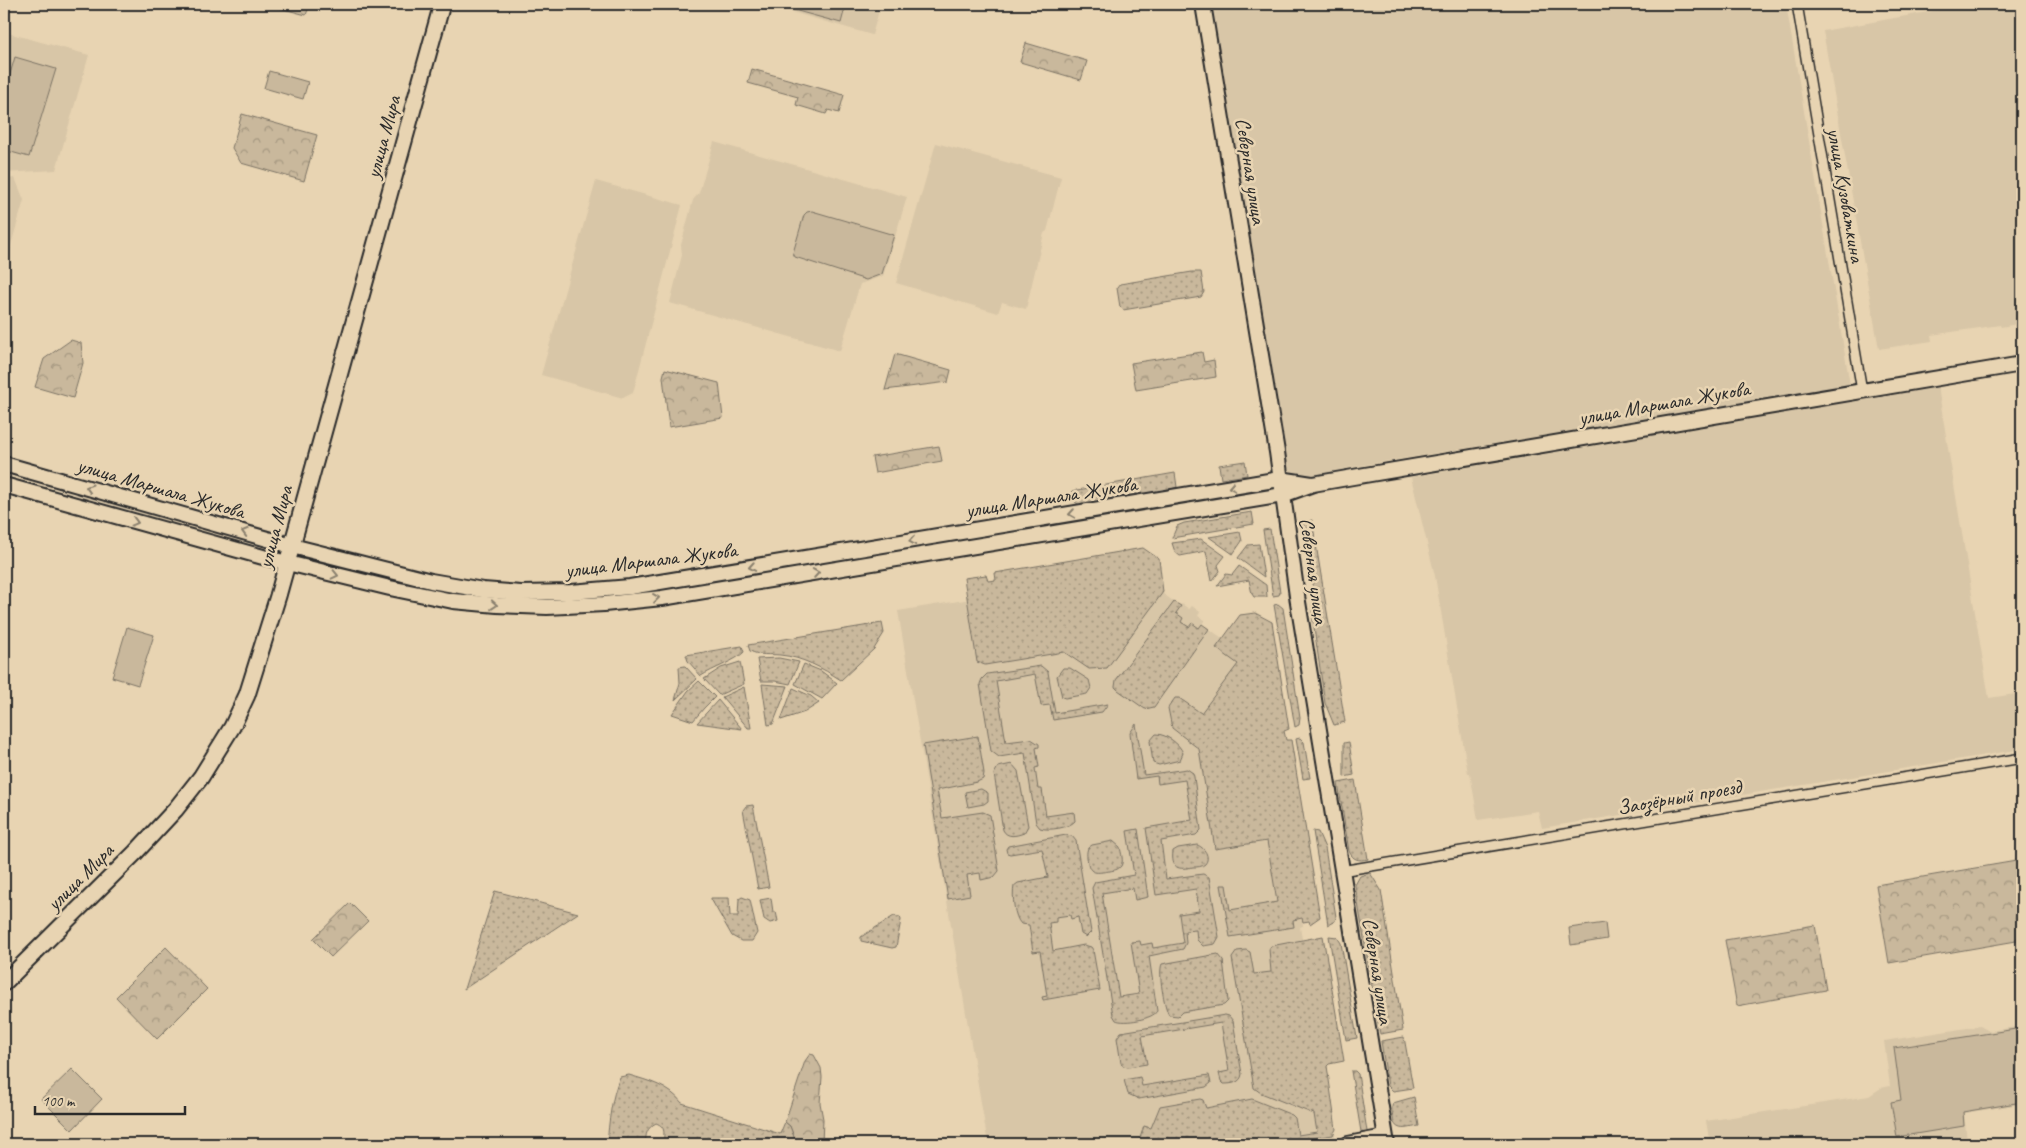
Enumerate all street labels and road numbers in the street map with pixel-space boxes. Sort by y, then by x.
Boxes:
street label: улица Мира [359,91,407,183]
street label: Северная улица [1230,116,1273,228]
street label: улица Кузоваткина [1821,124,1871,266]
street label: улица Маршала Жукова [1575,375,1754,431]
street label: улица Маршала Жукова [72,451,250,525]
street label: улица Маршала Жукова [962,470,1141,524]
street label: улица Мира [251,481,299,573]
street label: Северная улица [1294,516,1335,628]
street label: улица Маршала Жукова [562,536,741,584]
street label: Заозёрный проезд [1615,773,1746,822]
street label: улица Мира [40,837,120,917]
street label: Северная улица [1357,916,1400,1028]

